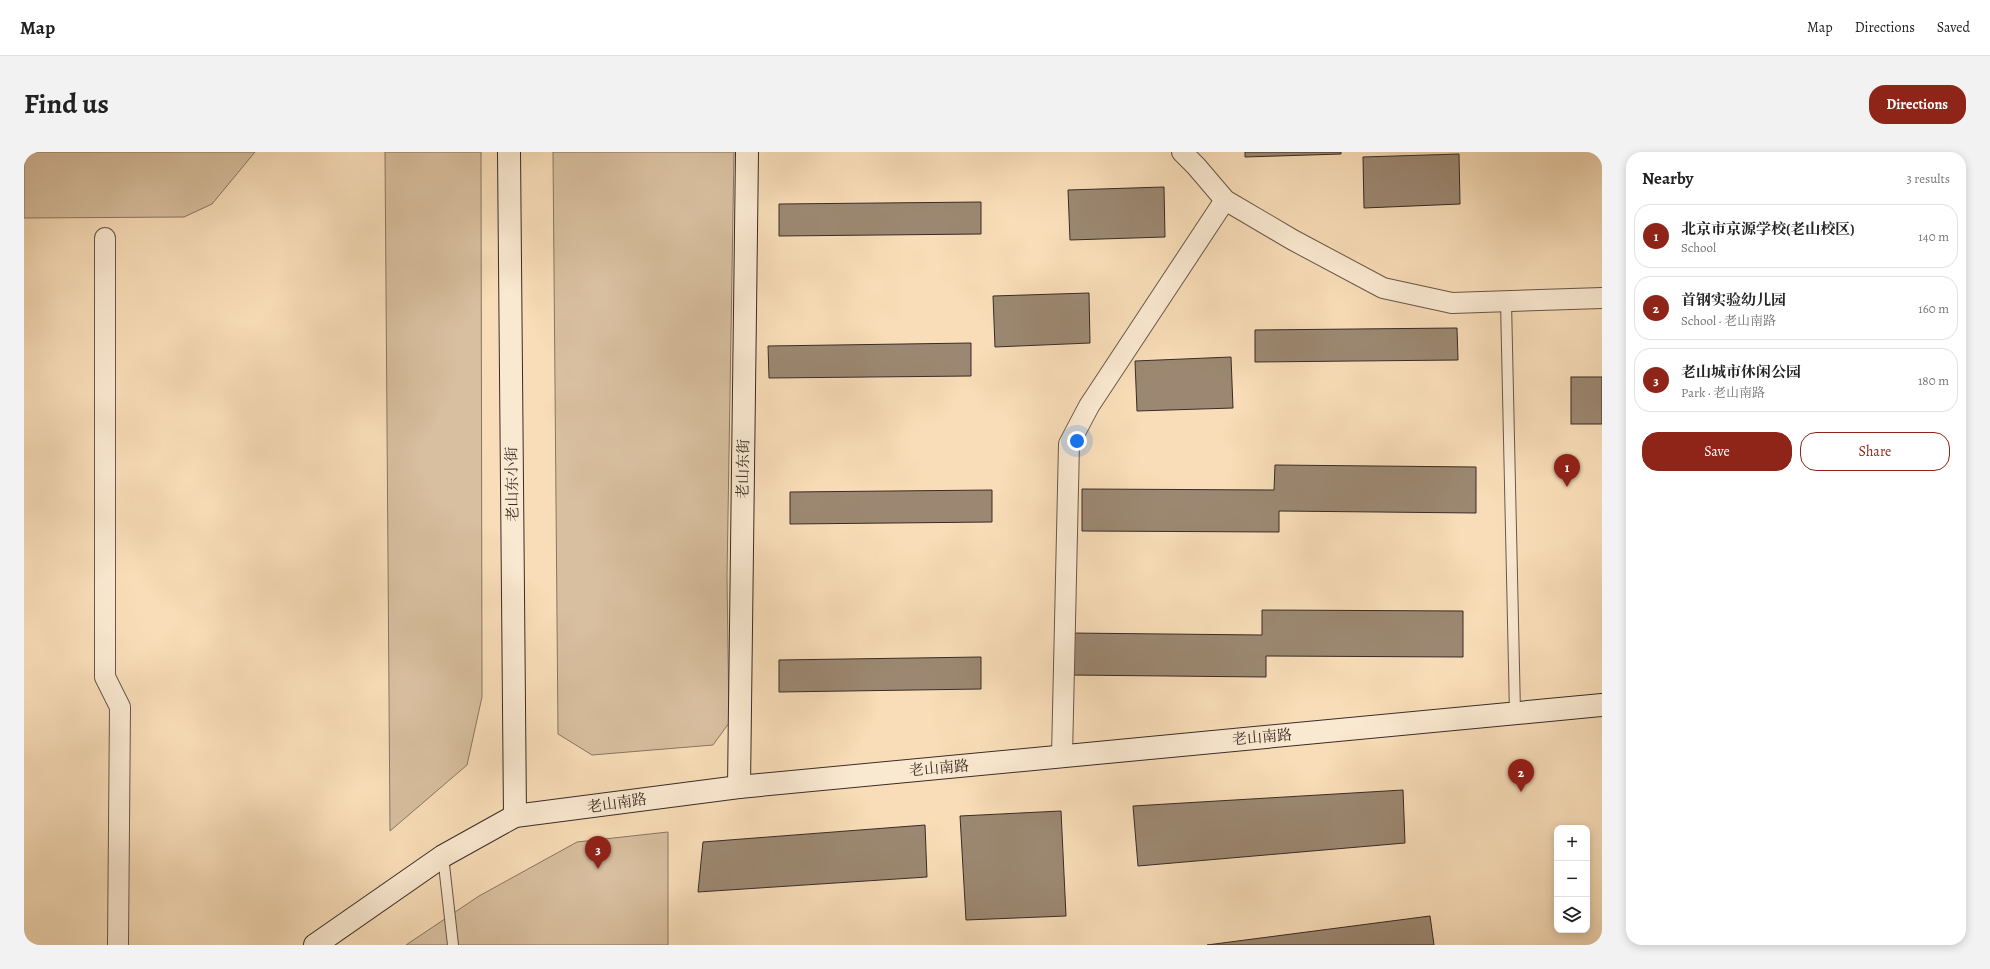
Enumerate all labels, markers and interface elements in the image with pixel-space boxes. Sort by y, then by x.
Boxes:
text: Map [20,15,55,41]
text: Map [1807,18,1833,37]
text: Directions [1855,18,1915,37]
text: Saved [1937,18,1970,37]
text: Find us [24,85,109,123]
button: Directions [1869,85,1966,124]
text: Nearby [1642,167,1693,190]
text: 3 results [1906,170,1950,187]
text: 北京市京源学校(老山校区) [1681,219,1855,239]
text: 1 [1654,228,1658,245]
text: 140 m [1918,228,1949,245]
text: School [1681,239,1716,256]
text: 首钢实验幼儿园 [1681,290,1786,310]
text: 2 [1653,300,1659,317]
text: 160 m [1918,300,1949,317]
text: School · 老山南路 [1681,312,1776,329]
text: 老山城市休闲公园 [1681,362,1801,382]
text: 3 [1653,372,1659,389]
text: 180 m [1918,372,1949,389]
text: Park · 老山南路 [1681,384,1765,401]
your location [1067,431,1087,451]
button: Save [1642,432,1792,471]
button: Share [1800,432,1950,471]
street label: 老山东街 [732,439,754,499]
street label: 老山东小街 [501,446,523,522]
pin: 1 [1554,454,1580,487]
street label: 老山南路 [1231,724,1293,750]
street label: 老山南路 [908,755,970,781]
pin: 2 [1508,759,1534,792]
street label: 老山南路 [586,789,648,817]
map controls [1554,825,1590,933]
button: + [1554,825,1590,861]
pin: 3 [585,836,611,869]
button: − [1554,861,1590,897]
button: layers [1554,897,1590,933]

